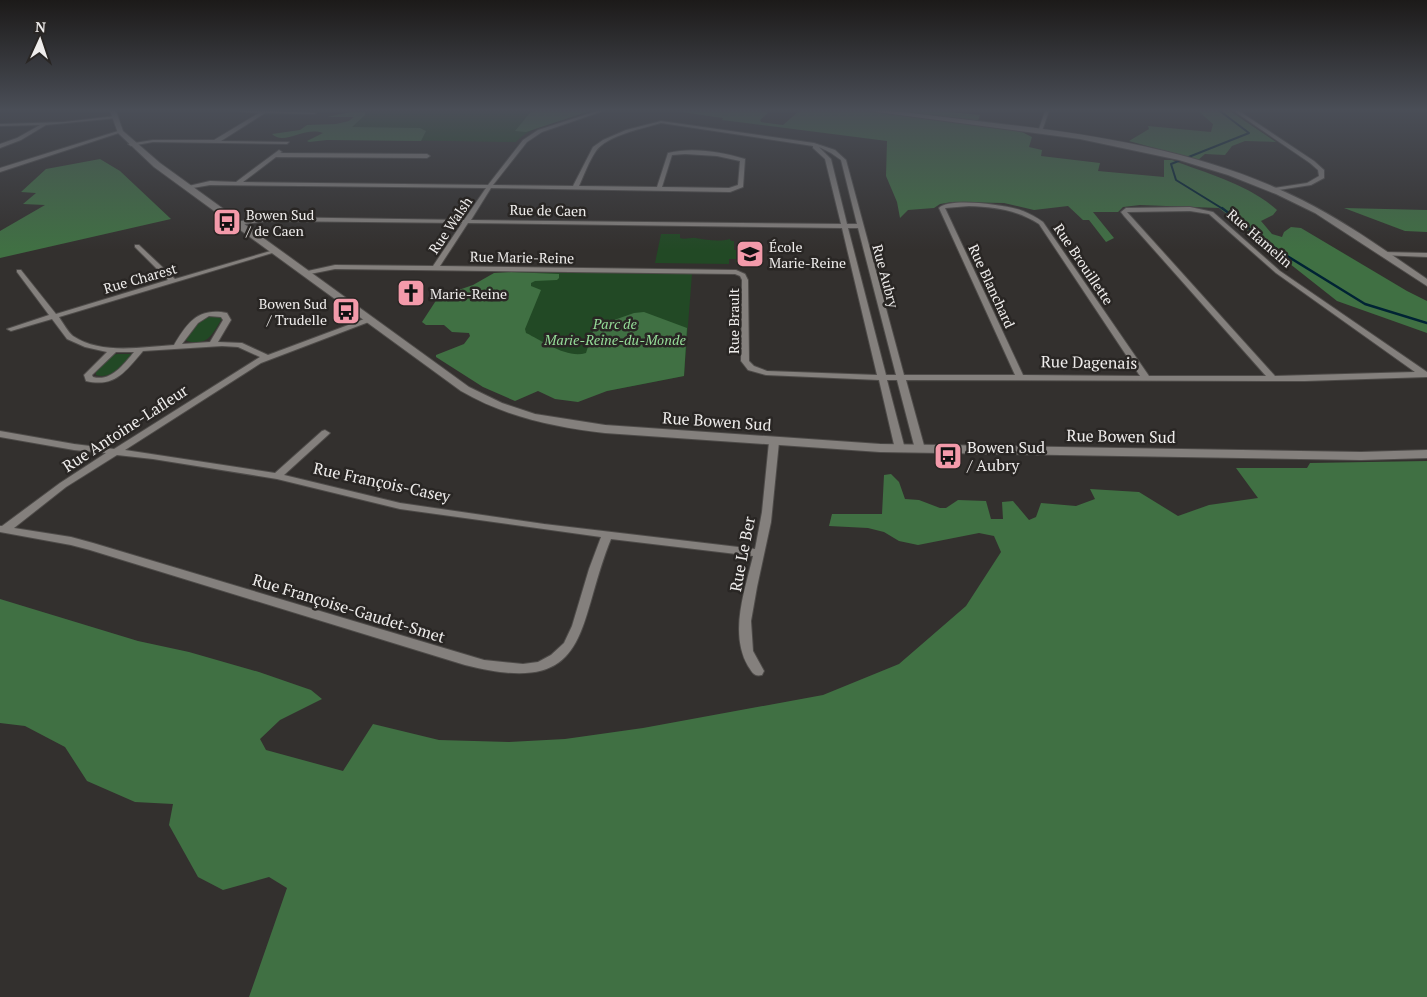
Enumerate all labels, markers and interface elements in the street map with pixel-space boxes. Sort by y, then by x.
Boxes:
north arrow [15,15,65,65]
text: N [35,17,47,36]
street label: Rue Walsh [424,193,476,257]
street label: Rue de Caen [509,200,587,220]
street label: Rue Hamelin [1223,204,1297,272]
place label: Bowen Sud / de Caen [245,205,315,240]
bus stop icon: Bowen Sud / de Caen [212,207,242,237]
street label: Rue Brouillette [1050,220,1118,308]
place label: École Marie-Reine [769,237,846,272]
school or university icon: École Marie-Reine [735,239,765,269]
street label: Rue Blanchard [964,241,1020,331]
street label: Rue Aubry [868,242,904,311]
street label: Rue Marie-Reine [470,247,574,267]
street label: Rue Charest [101,258,180,298]
church icon: Marie-Reine [396,278,426,308]
place label: Marie-Reine [430,284,507,303]
street label: Rue Brault [724,287,743,354]
place label: Bowen Sud / Trudelle [259,294,327,329]
bus stop icon: Bowen Sud / Trudelle [331,296,361,326]
park label: Parc de Marie-Reine-du-Monde [543,314,686,349]
street label: Rue Dagenais [1041,350,1138,374]
street label: Rue Antoine-Lafleur [58,379,193,477]
street label: Rue Bowen Sud [662,406,772,436]
street label: Rue Bowen Sud [1066,424,1176,448]
place label: Bowen Sud / Aubry [966,436,1045,476]
bus stop icon: Bowen Sud / Aubry [933,441,963,471]
street label: Rue François-Casey [312,457,453,507]
street label: Rue Le Ber [724,514,760,593]
street label: Rue Françoise-Gaudet-Smet [250,568,448,648]

